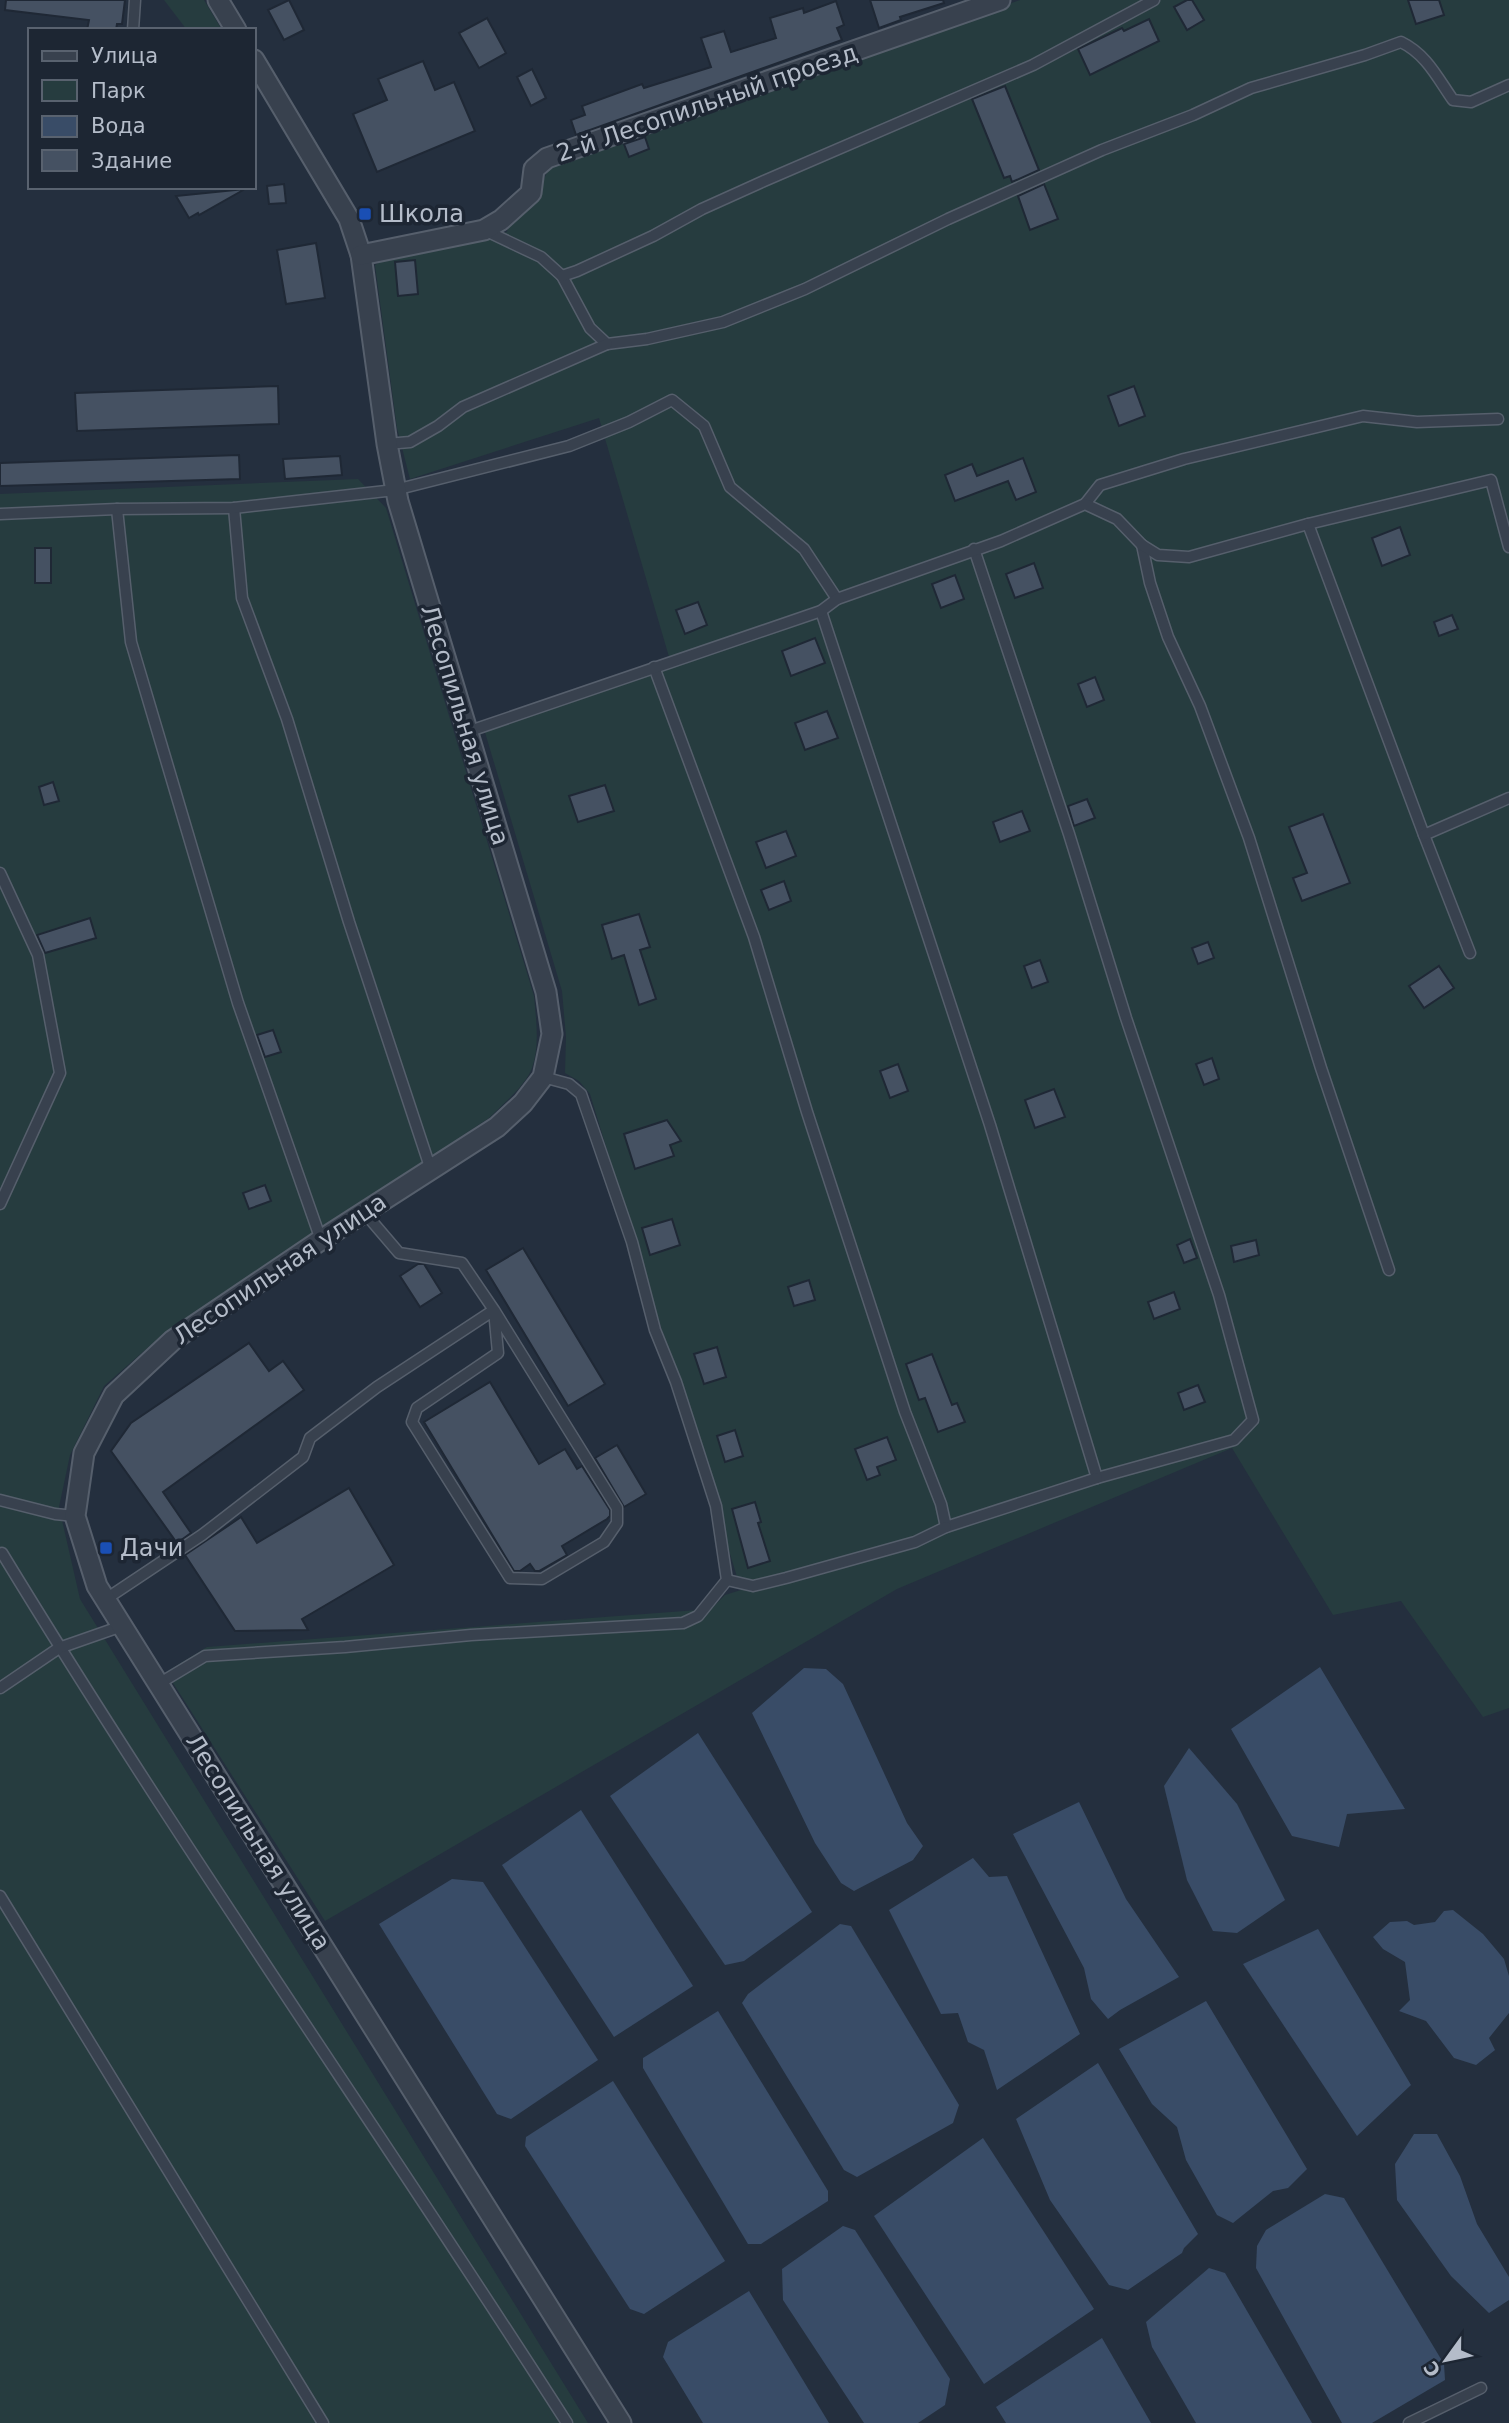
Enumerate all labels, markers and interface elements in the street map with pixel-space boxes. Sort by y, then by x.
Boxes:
legend [28,28,256,189]
street label: 2-й Лесопильный проезд [553,38,861,168]
text: Улица [91,44,158,68]
text: Парк [91,79,146,103]
text: Вода [91,114,146,138]
text: Здание [91,149,172,173]
place label: Школа [379,200,464,228]
marker: Школа [357,206,373,222]
street label: Лесопильная улица [415,601,515,849]
street label: Лесопильная улица [168,1187,392,1351]
place label: Дачи [120,1534,183,1562]
marker: Дачи [98,1540,114,1556]
street label: Лесопильная улица [180,1729,336,1955]
north arrow [1411,2325,1481,2395]
text: С [1419,2357,1445,2381]

